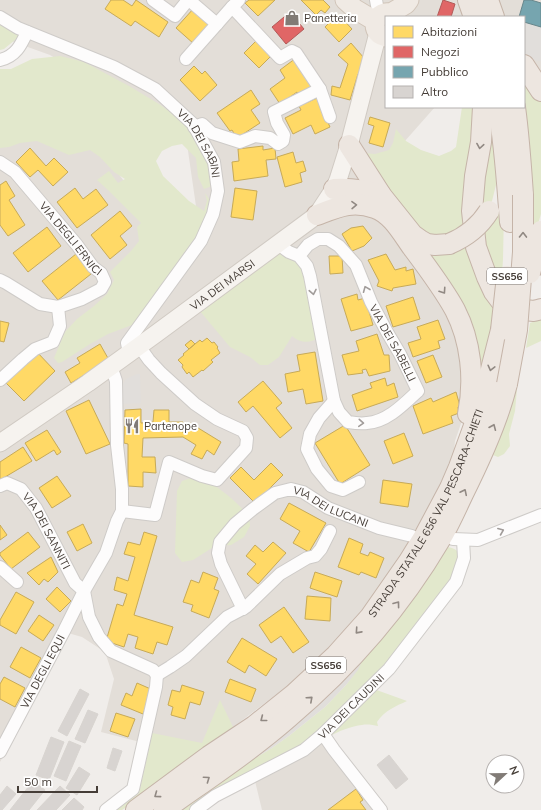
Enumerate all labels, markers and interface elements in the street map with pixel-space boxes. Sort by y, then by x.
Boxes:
shop icon: Panetteria [283,9,301,27]
place label: Panetteria [304,11,357,25]
legend [385,16,525,108]
text: Abitazioni [421,24,477,39]
text: Negozi [421,44,460,59]
text: Pubblico [421,64,469,79]
text: Altro [421,84,448,99]
street label: VIA DEI SABINI [174,106,223,179]
one-way arrow [476,143,485,149]
street label: VIA DEGLI ERNICI [36,199,105,278]
one-way arrow [351,201,357,209]
one-way arrow [519,232,527,238]
street label: VIA DEI MARSI [187,256,257,313]
road number: SS656 [487,268,527,284]
one-way arrow [362,285,370,292]
one-way arrow [438,287,446,294]
one-way arrow [308,288,316,295]
street label: VIA DEI SABELLI [366,302,419,384]
one-way arrow [487,364,496,371]
street label: STRADA STATALE 656 VAL PESCARA-CHIETI [365,407,486,620]
restaurant icon: Partenope [123,417,141,435]
place label: Partenope [144,419,197,433]
one-way arrow [358,419,364,427]
one-way arrow [488,423,496,431]
street label: VIA DEI LUCANI [292,483,370,530]
one-way arrow [459,489,467,497]
street label: VIA DEI SANNITI [19,490,73,571]
one-way arrow [497,528,504,536]
one-way arrow [392,601,399,608]
one-way arrow [355,626,362,633]
street label: VIA DEGLI EQUI [17,632,68,711]
road number: SS656 [306,657,346,673]
street label: VIA DEI CAUDINI [315,671,387,742]
one-way arrow [305,697,312,704]
one-way arrow [260,714,267,721]
north arrow [485,754,525,794]
text: N [506,764,522,777]
scale bar [18,768,97,794]
text: 50 m [24,774,52,789]
one-way arrow [203,777,210,784]
one-way arrow [154,790,161,798]

